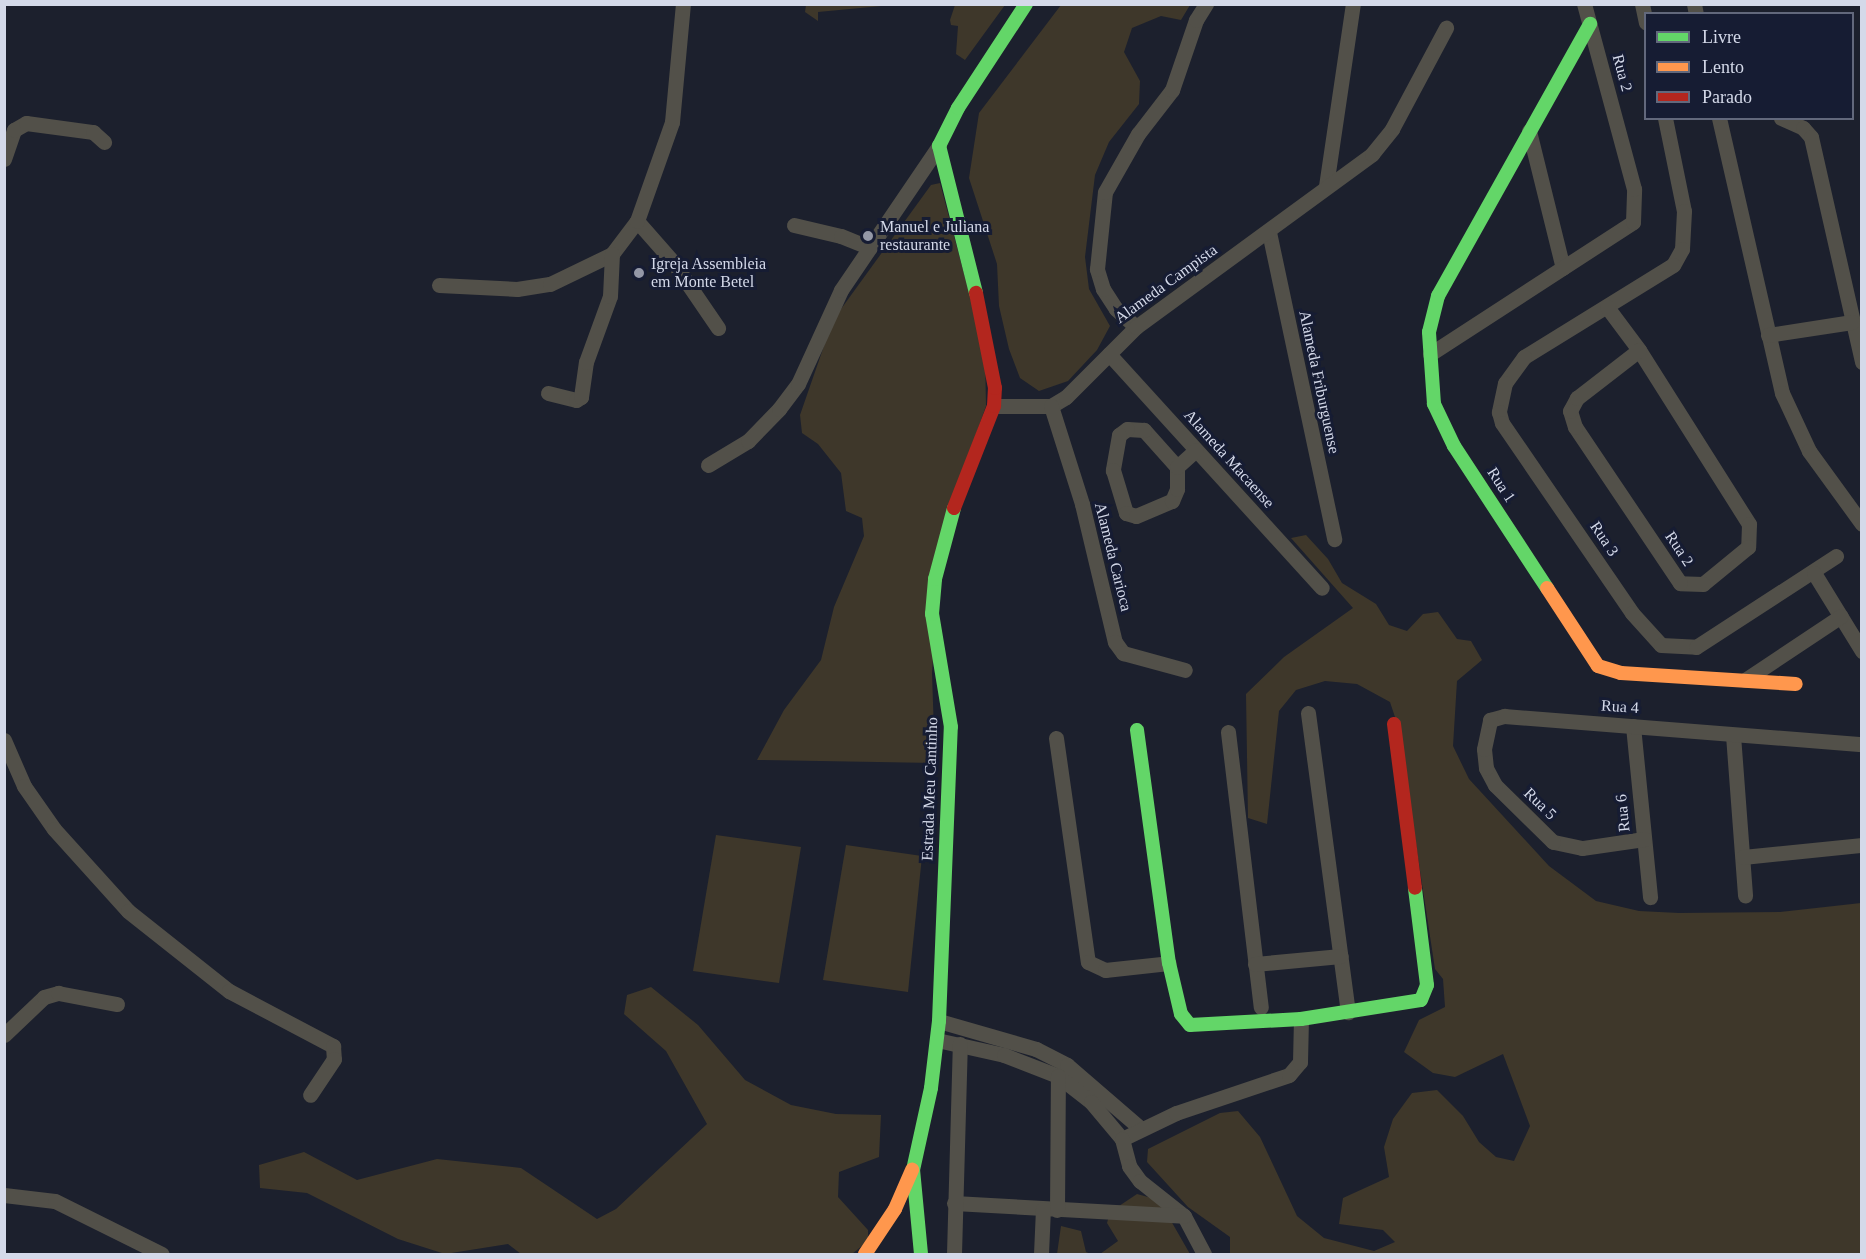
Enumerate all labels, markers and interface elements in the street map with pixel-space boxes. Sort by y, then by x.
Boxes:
legend [1644,12,1854,120]
text: Livre [1702,27,1741,47]
street label: Rua 2 [1608,52,1636,94]
text: Lento [1702,57,1744,77]
text: Parado [1702,87,1752,107]
place label: Manuel e Juliana restaurante [880,217,989,255]
marker: Manuel e Juliana restaurante [861,229,875,243]
street label: Alameda Campista [1111,240,1221,328]
place label: Igreja Assembleia em Monte Betel [651,254,767,292]
marker: Igreja Assembleia em Monte Betel [632,266,646,280]
street label: Alameda Friburguense [1294,309,1344,455]
street label: Alameda Macaense [1180,406,1278,512]
street label: Rua 1 [1483,464,1519,506]
street label: Alameda Carioca [1090,501,1136,613]
street label: Rua 3 [1585,518,1623,560]
street label: Rua 2 [1660,528,1698,570]
street label: Rua 4 [1600,696,1640,718]
street label: Estrada Meu Cantinho [918,717,942,861]
street label: Rua 5 [1520,784,1560,824]
street label: Rua 6 [1612,793,1634,833]

